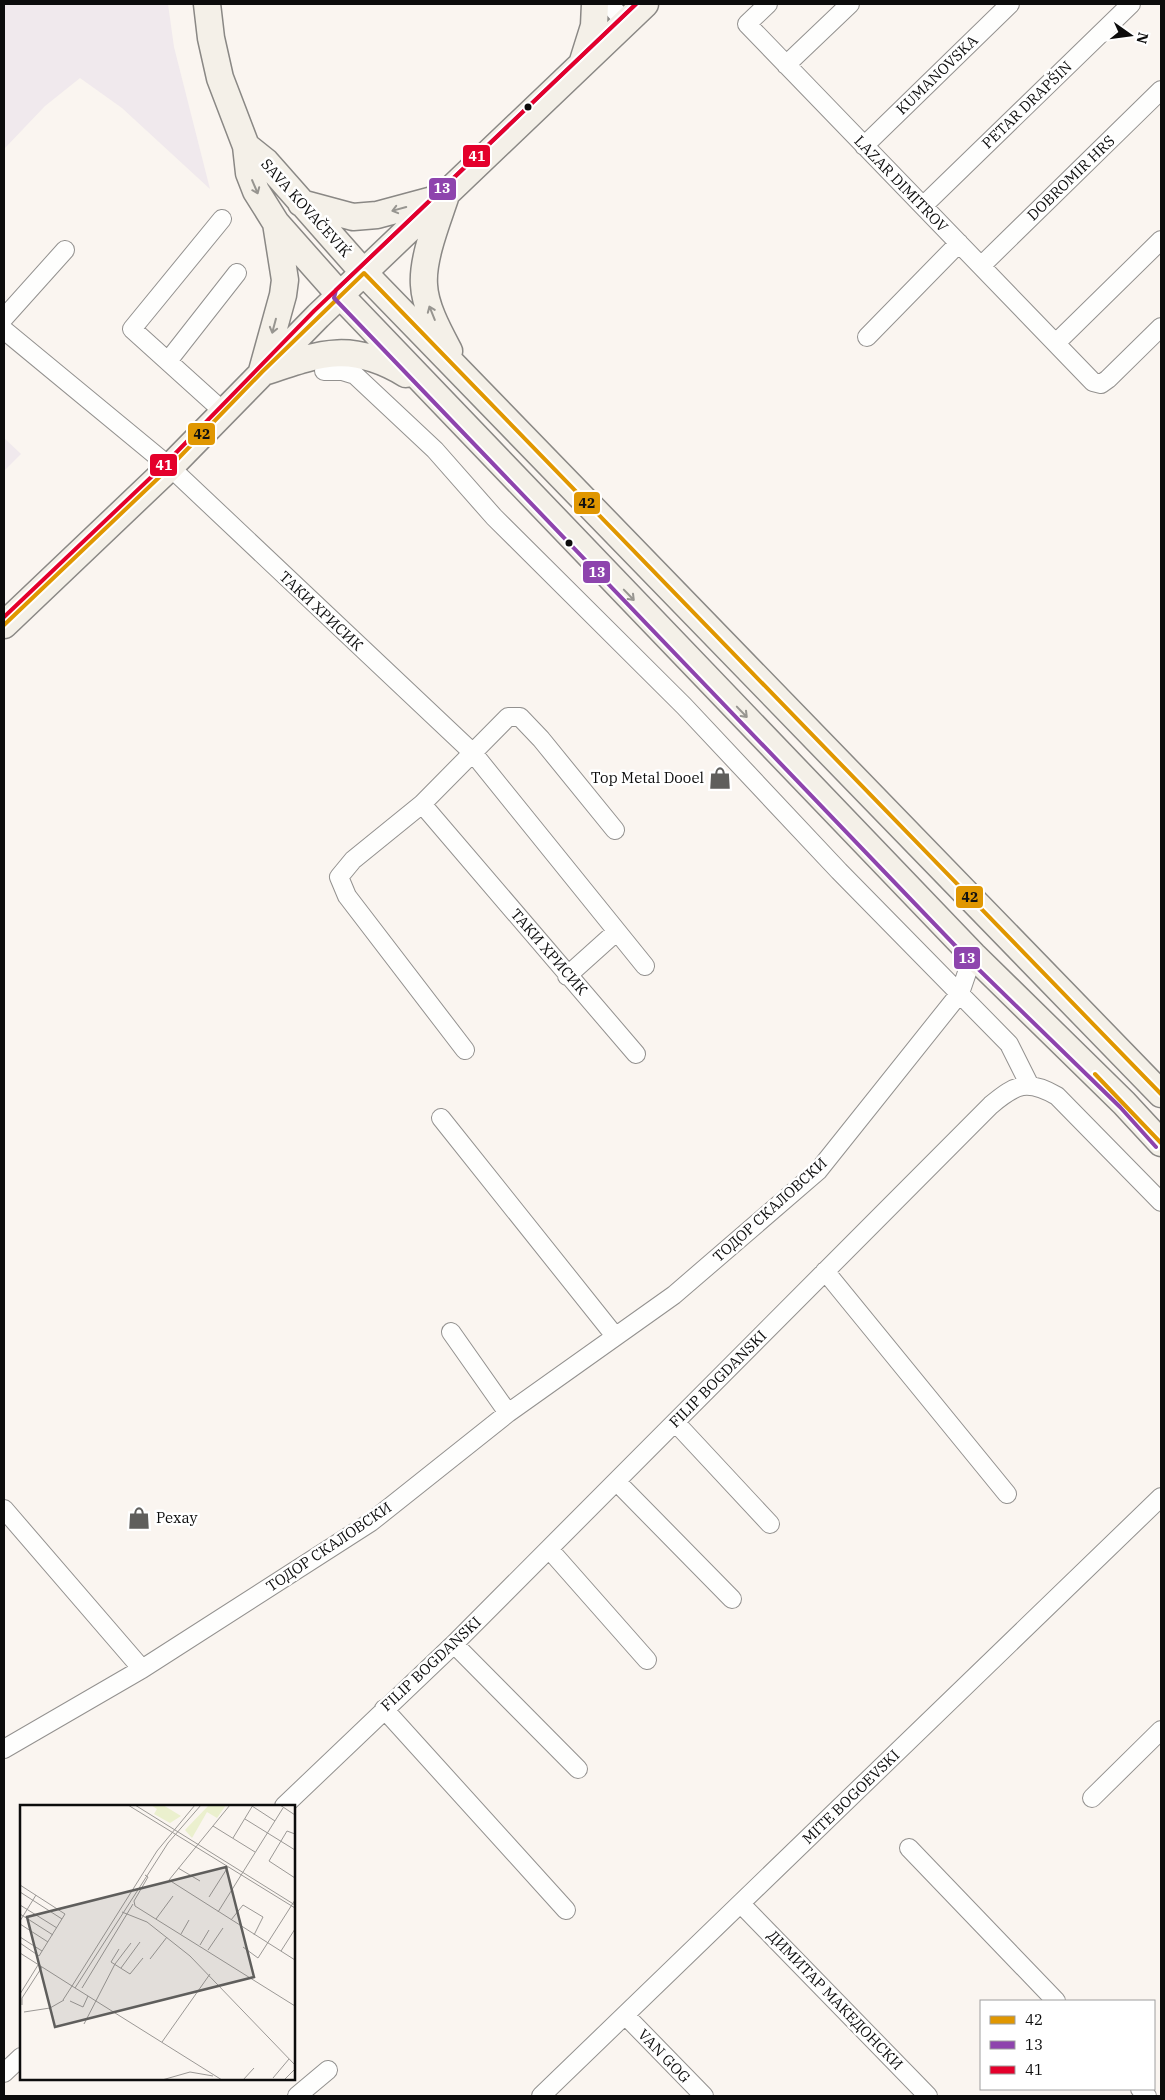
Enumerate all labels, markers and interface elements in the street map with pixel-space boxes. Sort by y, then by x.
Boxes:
north arrow [1105,10,1155,60]
street label: KUMANOVSKA [892,30,982,119]
text: N [1133,31,1153,46]
street label: PETAR DRAPŠIN [978,57,1076,152]
unlabelled marker [523,102,533,112]
street label: LAZAR DIMITROV [850,131,952,236]
street label: DOBROMIR HRS [1023,131,1119,224]
line badge: 41 [462,144,491,168]
text: 41 [469,147,485,165]
street label: SAVA KOVAČEVIḰ [257,155,356,261]
line badge: 13 [428,177,457,201]
one-way arrow [250,179,260,194]
text: 13 [434,179,450,197]
one-way arrow [392,205,408,214]
one-way arrow [427,306,437,321]
one-way arrow [269,318,279,334]
line badge: 42 [187,422,216,446]
text: 42 [194,425,210,443]
line badge: 41 [149,453,178,477]
text: 41 [156,456,172,474]
line badge: 42 [573,491,601,515]
text: 42 [579,494,595,512]
unlabelled marker [564,538,574,548]
line badge: 13 [582,560,611,584]
text: 13 [589,563,605,581]
street label: ТАКИ ХРИСИК [275,567,368,655]
one-way arrow [623,589,635,601]
one-way arrow [736,705,748,718]
shop icon: Top Metal Dooel [707,765,733,791]
place label: Top Metal Dooel [591,768,704,787]
line badge: 42 [955,885,984,909]
text: 42 [962,888,978,906]
street label: ТАКИ ХРИСИК [507,905,592,999]
line badge: 13 [953,946,981,970]
text: 13 [959,949,975,967]
street label: ТОДОР СКАЛОВСКИ [709,1153,831,1266]
street label: FILIP BOGDANSKI [665,1326,770,1431]
street label: ТОДОР СКАЛОВСКИ [262,1498,395,1596]
shop icon: Рехау [126,1505,152,1531]
place label: Рехау [156,1508,197,1527]
street label: FILIP BOGDANSKI [377,1612,485,1715]
street label: MITE BOGOEVSKI [798,1745,903,1848]
inset map [20,1805,295,2080]
street label: ДИМИТАР МАКЕДОНСКИ [764,1926,907,2074]
legend [980,2000,1155,2090]
text: 42 [1025,2010,1043,2029]
street label: VAN GOG [634,2025,695,2087]
text: 13 [1025,2035,1043,2054]
text: 41 [1025,2060,1043,2079]

